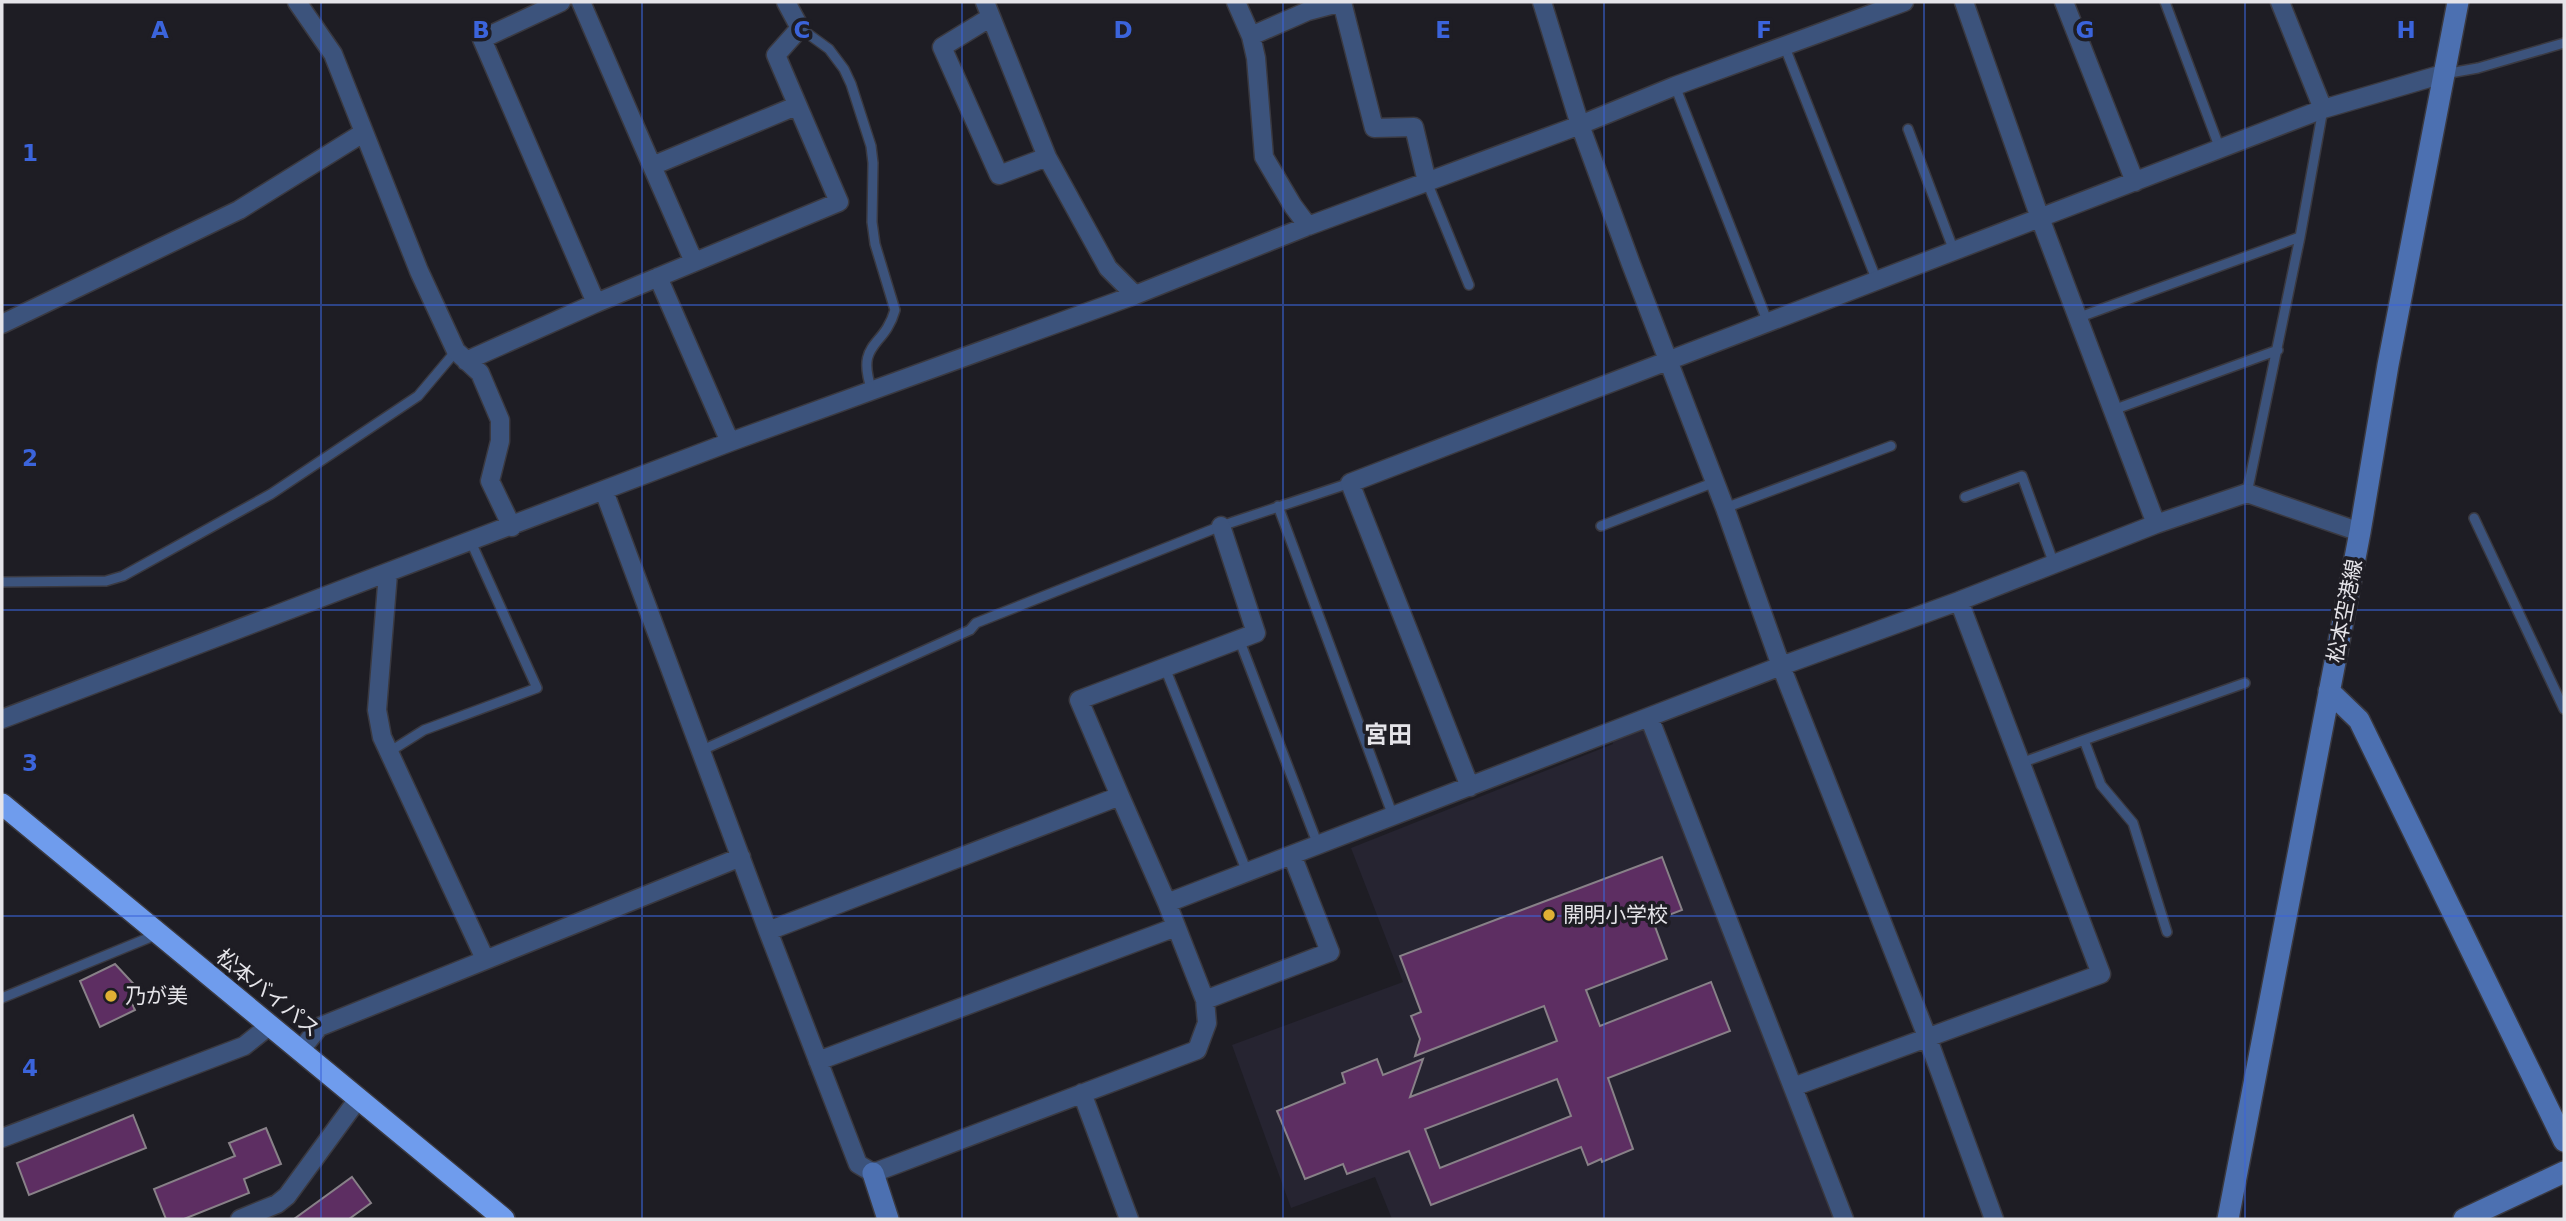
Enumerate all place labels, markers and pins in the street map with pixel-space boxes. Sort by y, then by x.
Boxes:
place label: 開明小学校 [1563,903,1668,927]
marker: 開明小学校 [1541,907,1557,923]
place label: 乃が美 [125,984,188,1008]
marker: 乃が美 [103,988,119,1004]

